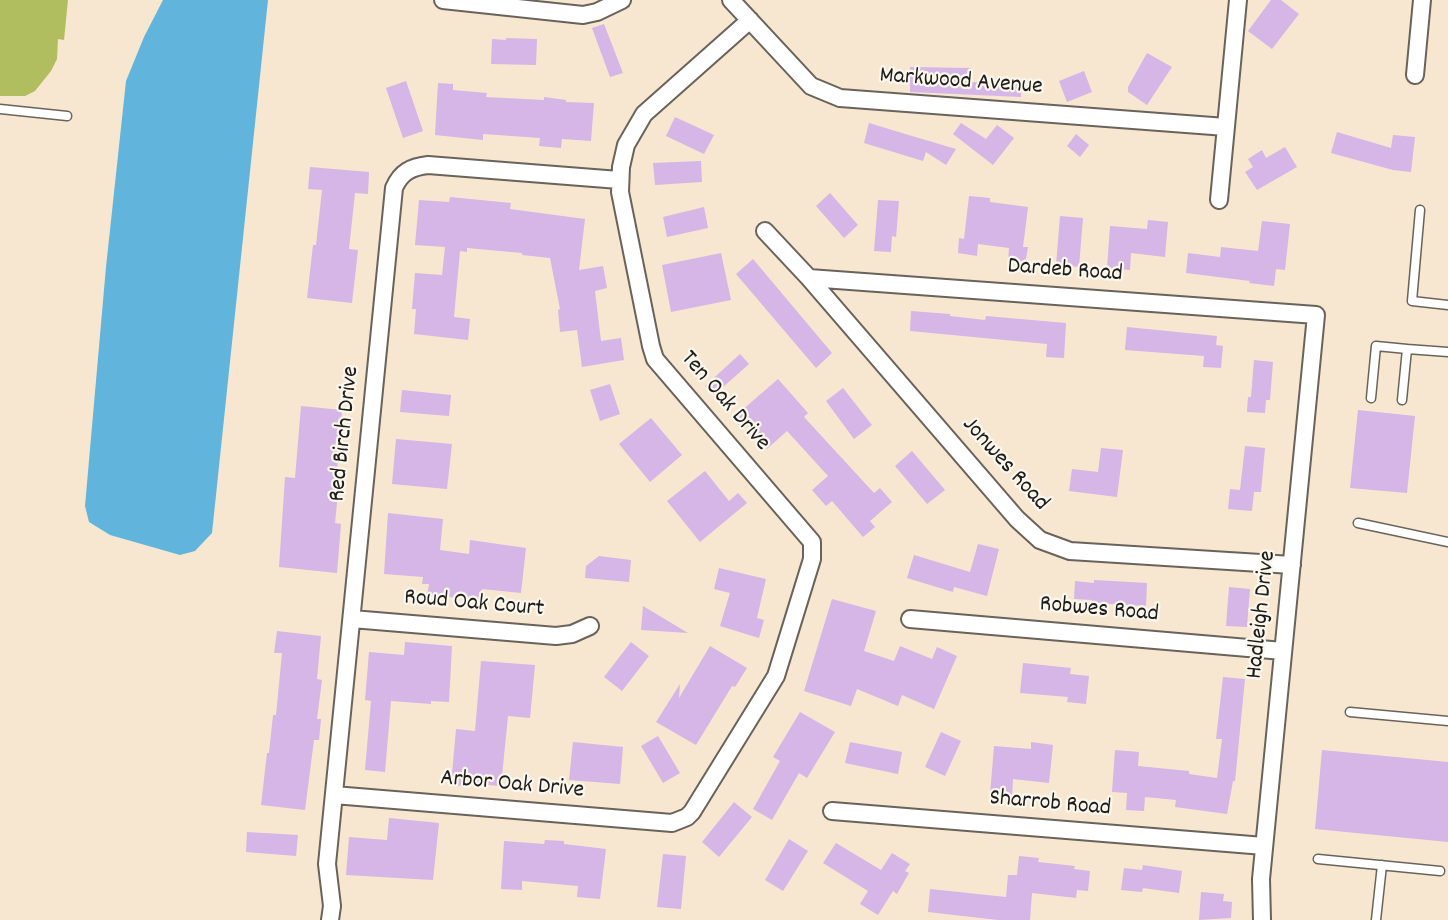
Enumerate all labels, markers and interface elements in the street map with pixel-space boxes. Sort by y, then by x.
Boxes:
street label: Markwood Avenue [879,63,1043,103]
street label: Dardeb Road [1007,254,1123,290]
street label: Ten Oak Drive [673,346,775,458]
street label: Red Birch Drive [325,365,367,503]
street label: Jonwes Road [954,412,1054,518]
street label: Hadleigh Drive [1242,549,1284,681]
street label: Roud Oak Court [403,585,545,625]
street label: Robwes Road [1038,591,1160,631]
street label: Arbor Oak Drive [439,765,585,807]
street label: Sharrob Road [988,785,1112,825]

